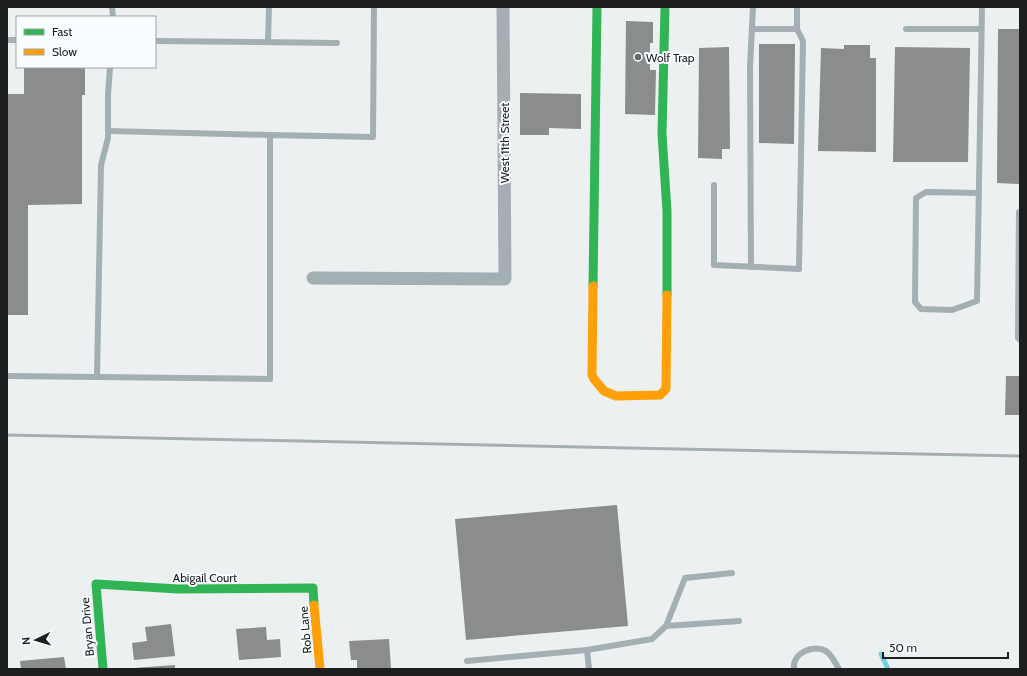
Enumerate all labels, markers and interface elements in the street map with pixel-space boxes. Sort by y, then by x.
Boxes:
legend [16,16,156,68]
text: Fast [52,24,72,39]
text: Slow [52,44,77,59]
place label: Wolf Trap [646,50,695,65]
marker: Wolf Trap [633,52,643,62]
street label: West 11th Street [497,103,512,183]
street label: Abigail Court [173,570,237,585]
street label: Bryan Drive [77,597,97,657]
street label: Rob Lane [295,606,315,654]
north arrow [16,620,56,660]
scale bar [883,634,1008,660]
text: N [19,636,33,645]
text: 50 m [889,640,917,655]

